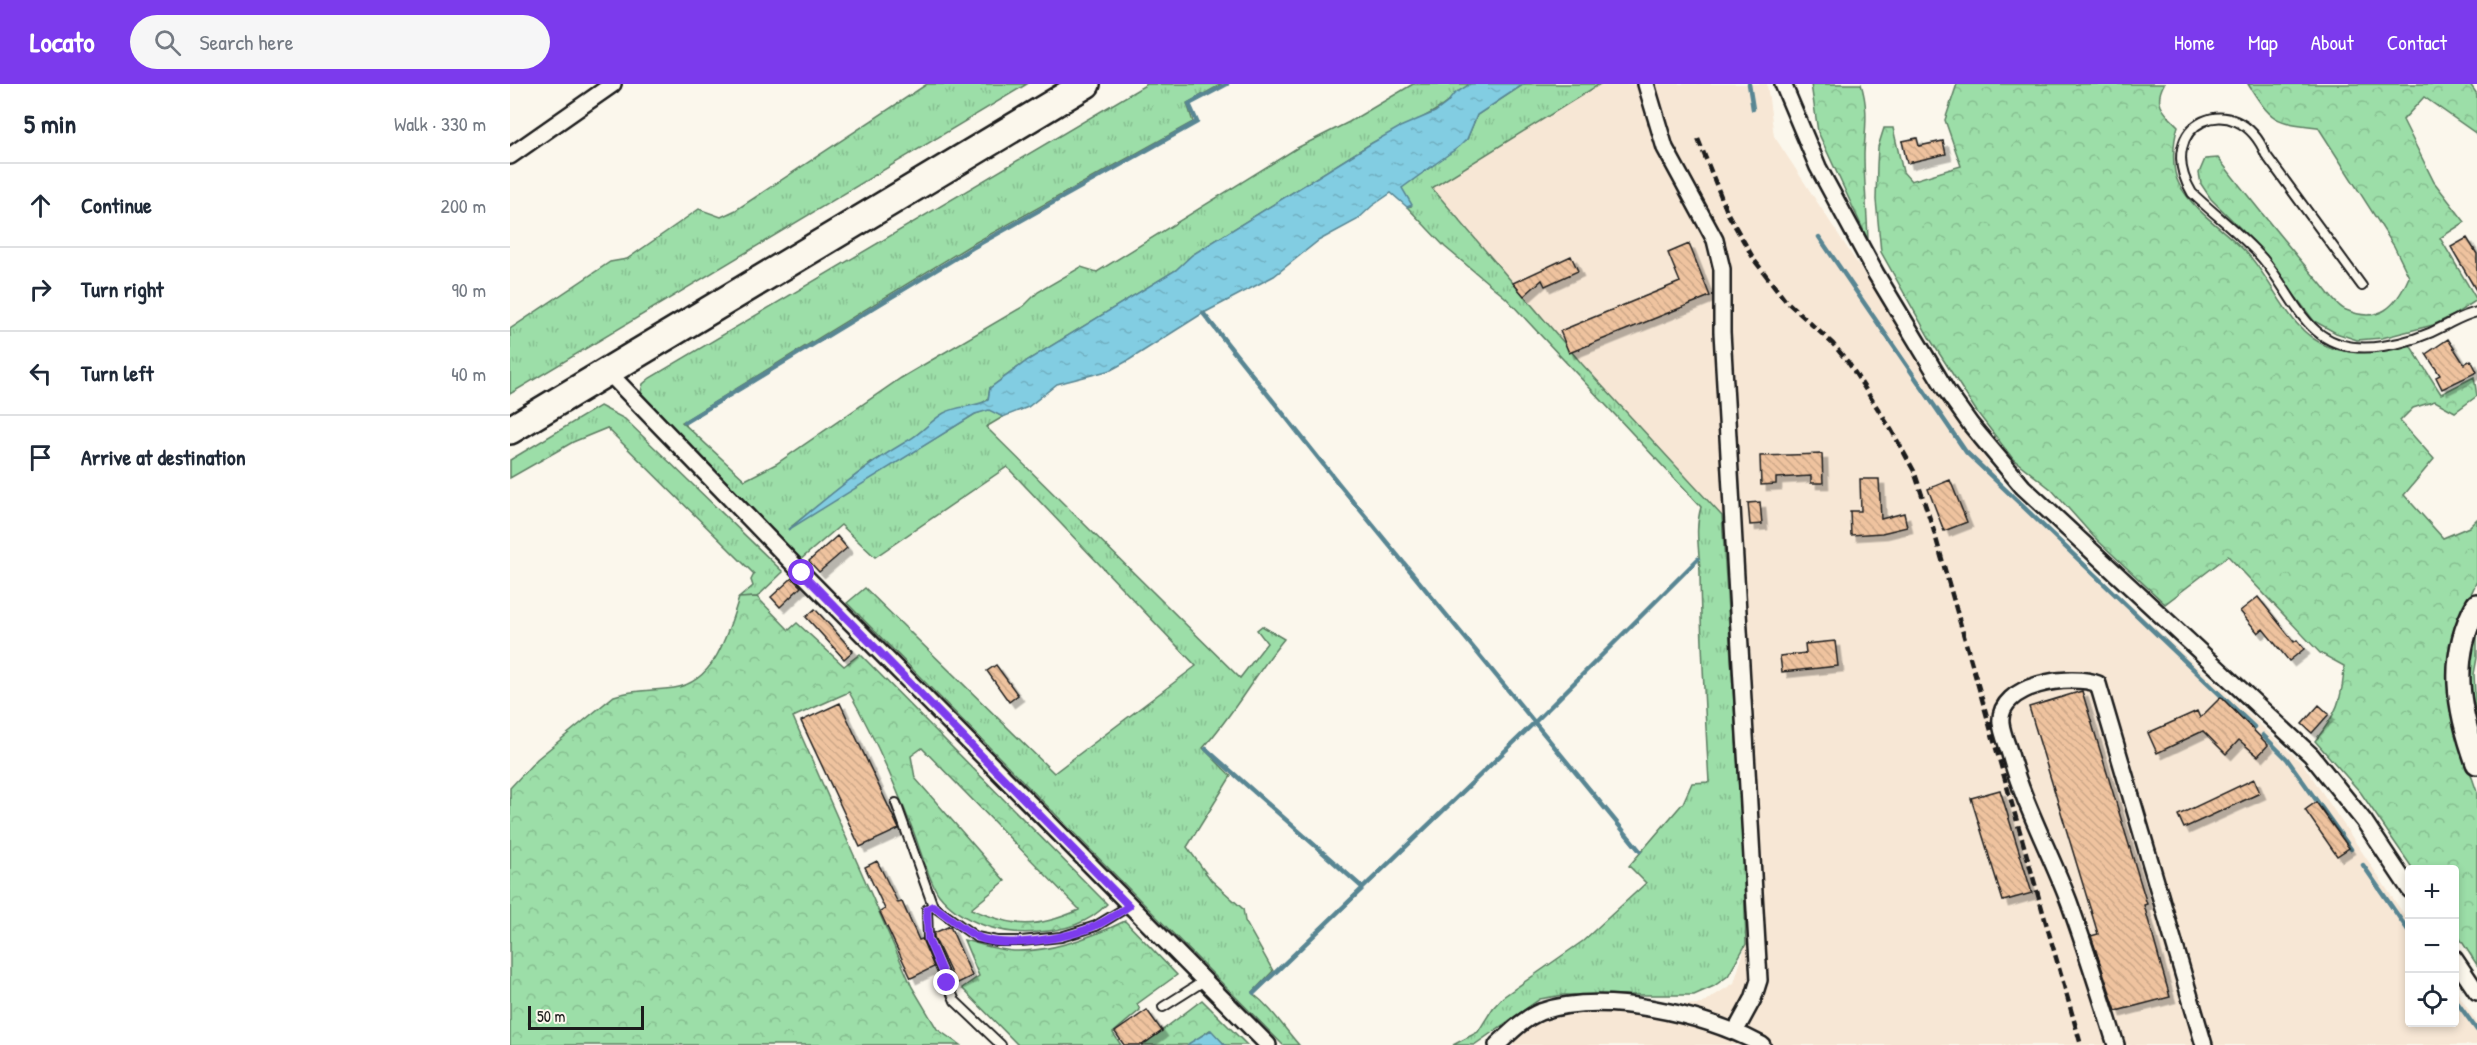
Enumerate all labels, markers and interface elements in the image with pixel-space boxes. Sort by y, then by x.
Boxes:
search box [130,15,550,69]
text: Locato [30,23,94,61]
icon: search [151,26,184,59]
text: Search here [199,27,293,57]
text: Home [2174,28,2215,57]
text: Map [2248,28,2278,57]
text: About [2311,28,2354,57]
text: Contact [2387,28,2447,57]
text: 5 min [24,106,76,141]
text: Walk · 330 m [394,110,486,137]
icon: ahead [24,189,57,222]
text: Continue [81,190,152,220]
text: 200 m [441,192,486,219]
icon: right [24,273,57,306]
text: Turn right [81,274,164,304]
text: 90 m [452,276,486,303]
icon: left [24,357,57,390]
text: Turn left [81,358,154,388]
text: 40 m [451,360,486,387]
icon: arrive [24,441,57,474]
text: Arrive at destination [81,442,246,472]
route start [788,559,814,585]
map controls [2405,865,2459,1027]
button: + [2405,865,2459,919]
button: − [2405,919,2459,973]
route end [933,969,959,995]
button: locate [2405,973,2459,1027]
scale bar [528,1003,644,1030]
text: 50 m [537,1005,566,1027]

